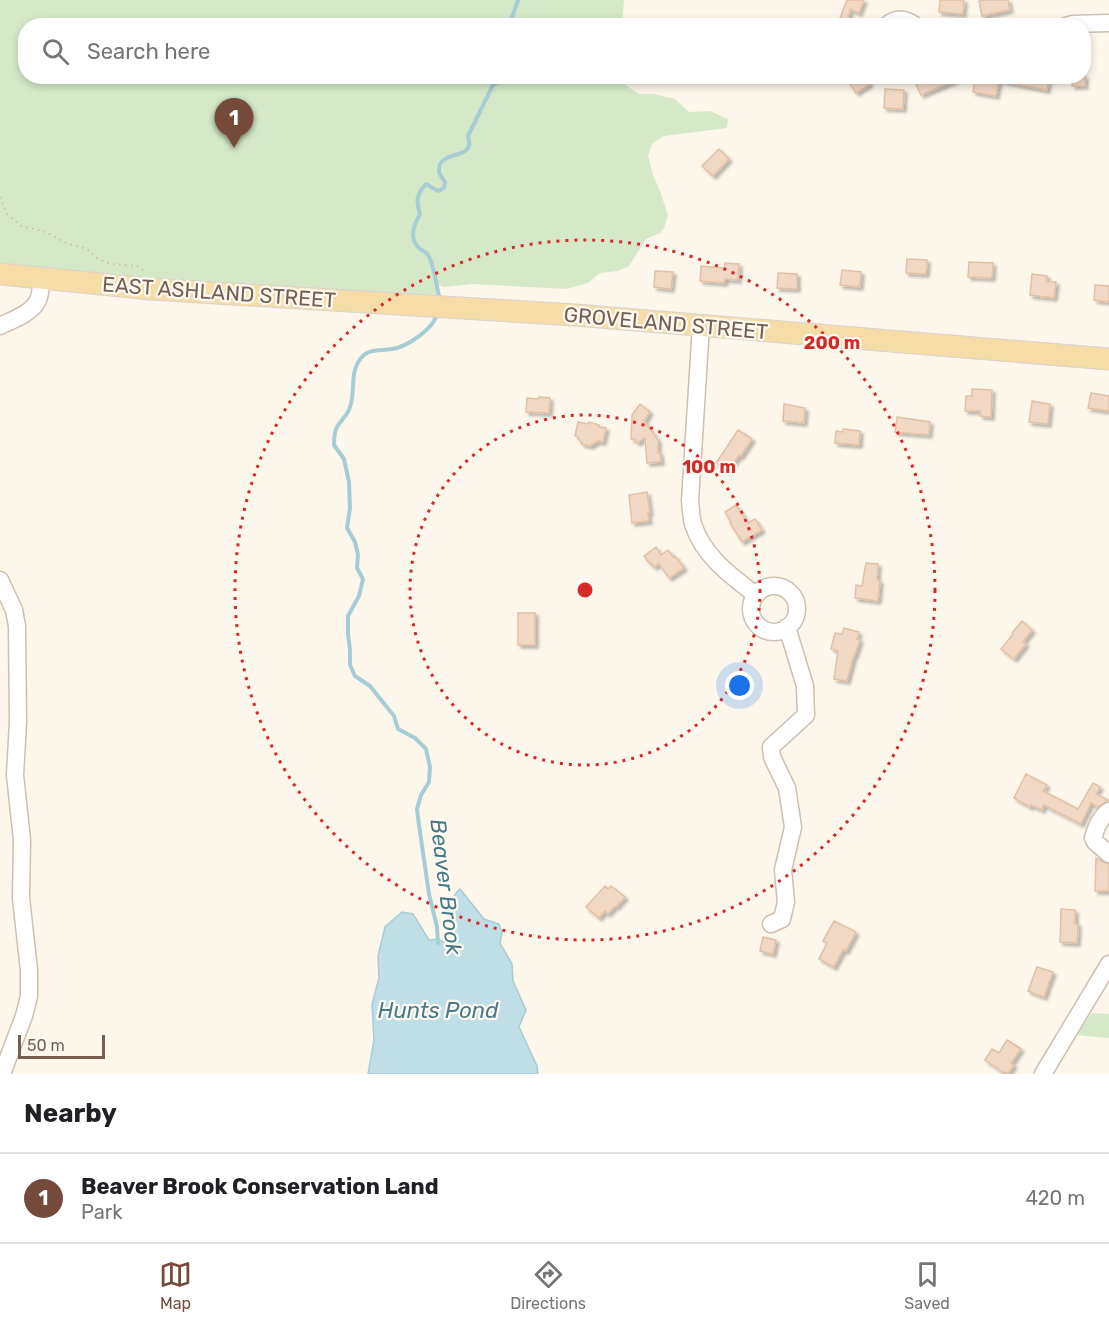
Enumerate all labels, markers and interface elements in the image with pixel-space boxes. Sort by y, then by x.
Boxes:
search box [18,18,1091,84]
icon: search [39,35,72,68]
text: Search here [87,38,210,65]
pin: 1 [214,98,254,148]
street label: EAST ASHLAND STREET [101,271,337,313]
street label: GROVELAND STREET [563,302,769,344]
text: 200 m [804,332,860,354]
text: 100 m [682,456,736,478]
centre of rings [575,580,595,600]
your location [725,671,754,700]
water label: Beaver Brook [424,817,468,957]
water label: Hunts Pond [378,997,499,1024]
scale bar [18,1032,105,1060]
text: 50 m [27,1036,65,1055]
text: Nearby [24,1098,117,1129]
text: Beaver Brook Conservation Land [81,1173,439,1200]
text: 1 [39,1186,48,1210]
text: 420 m [1025,1186,1085,1210]
text: Park [81,1200,123,1224]
tab: Map [159,1258,192,1313]
tab: Directions [510,1258,586,1313]
tab: Saved [904,1258,950,1313]

